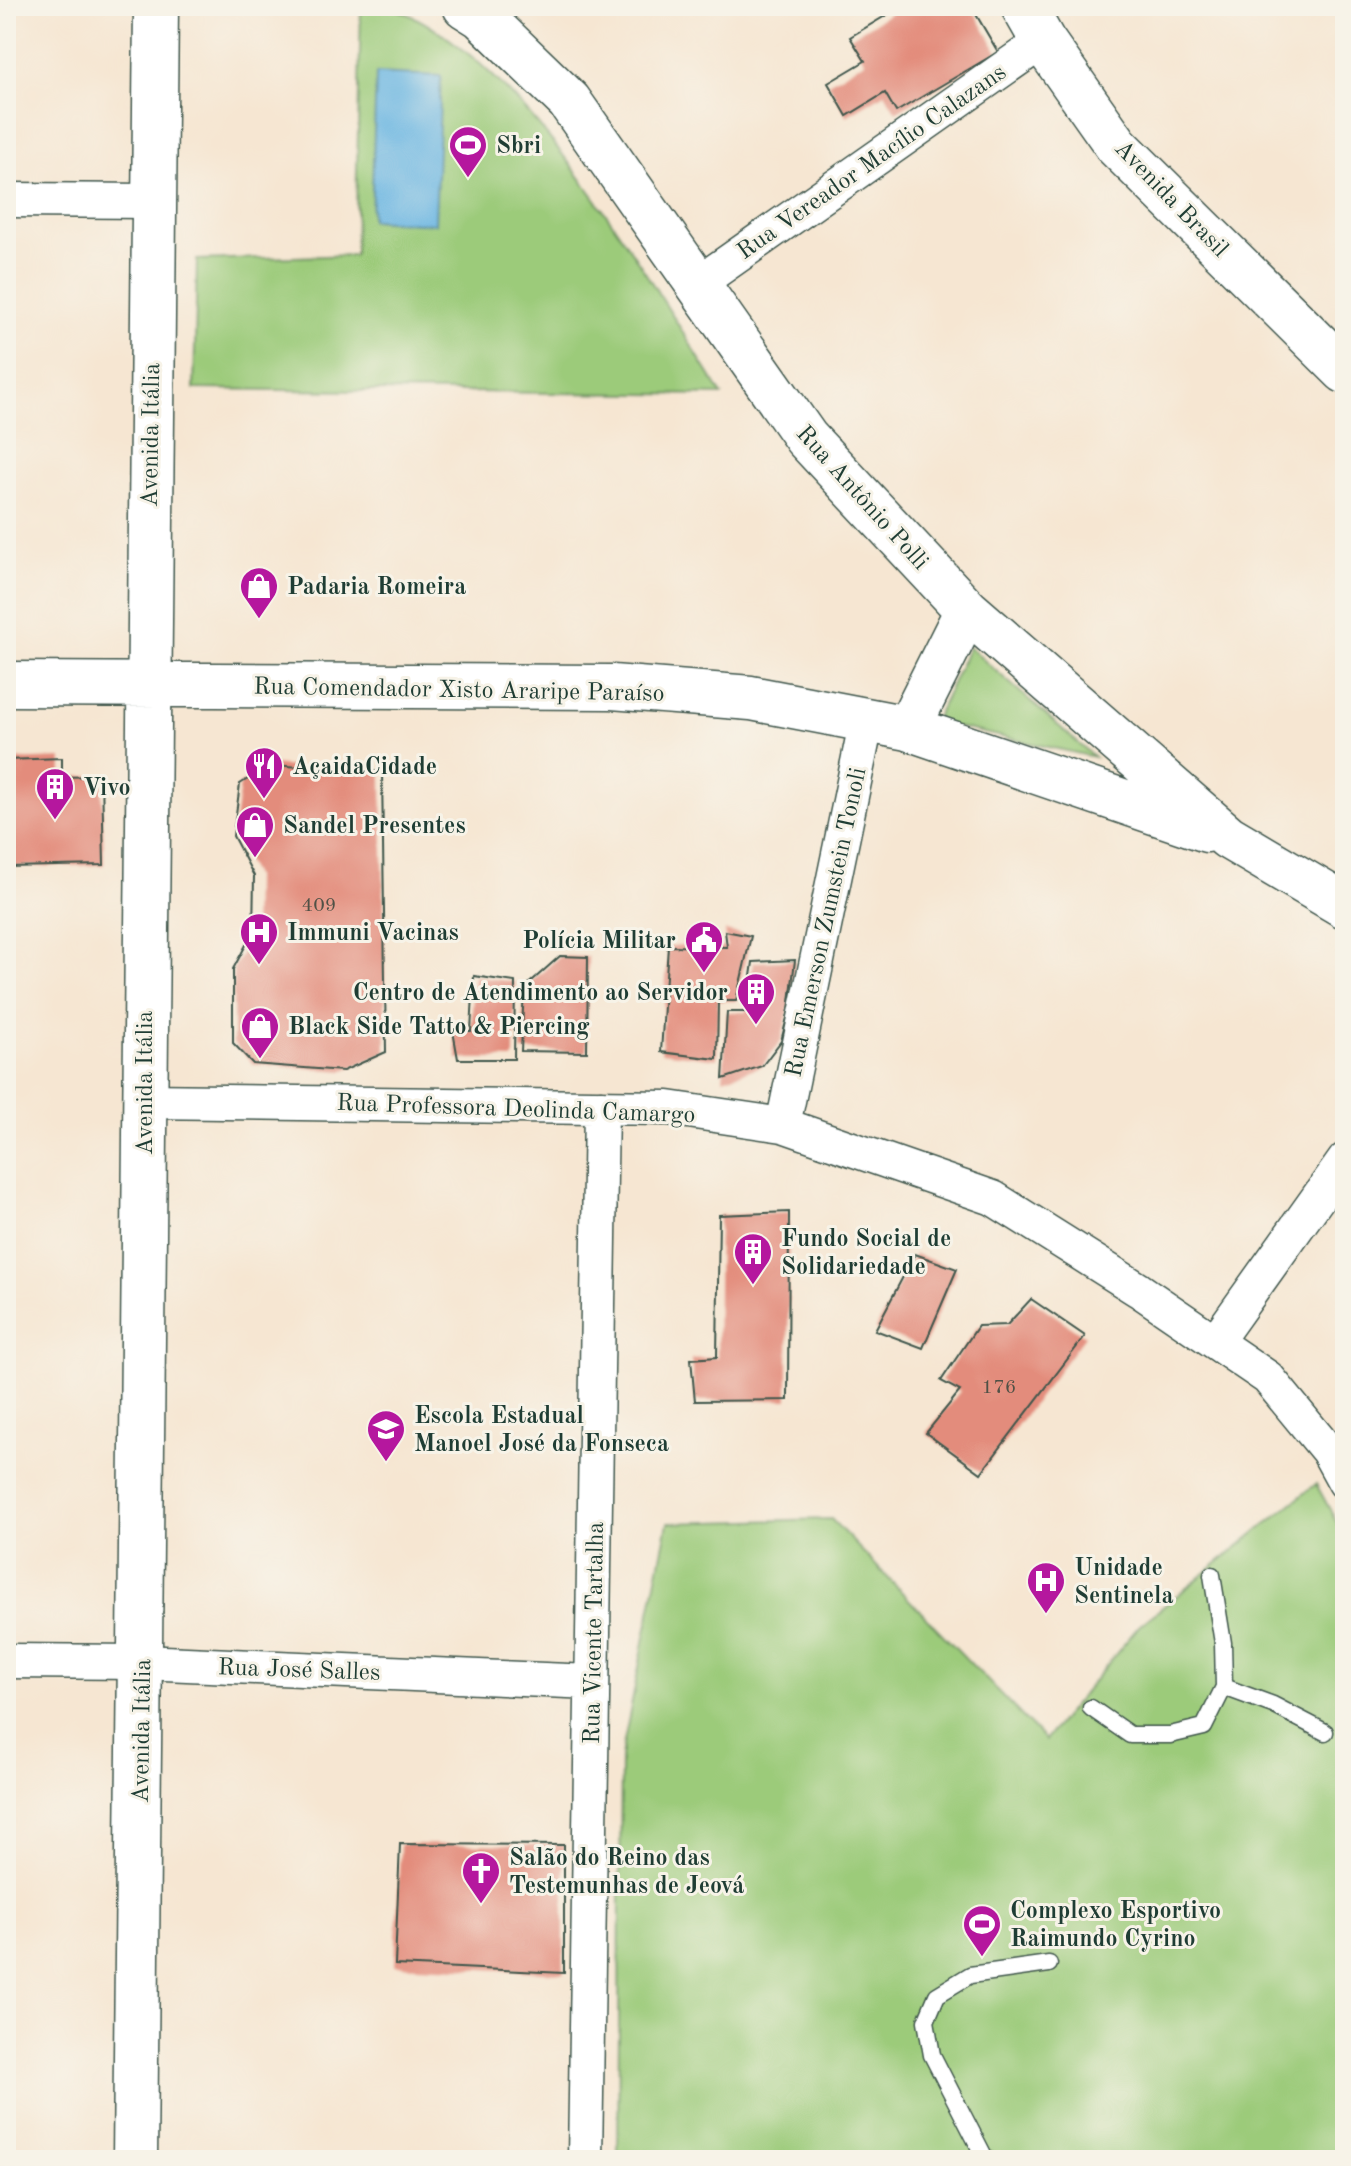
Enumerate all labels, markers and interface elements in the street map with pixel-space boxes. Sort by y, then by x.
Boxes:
street label: Rua Vereador Macílio Calazans [733,60,1011,265]
sports icon: Sbri [447,124,489,179]
place label: Sbri [496,135,541,159]
street label: Avenida Brasil [1109,137,1232,262]
street label: Avenida Itália [139,362,165,507]
street label: Rua Antônio Polli [791,422,932,575]
shop icon: Padaria Romeira [238,565,280,620]
place label: Padaria Romeira [287,576,466,600]
street label: Rua Comendador Xisto Araripe Paraíso [253,675,665,707]
restaurant icon: AçaidaCidade [243,745,285,800]
place label: AçaidaCidade [292,756,437,780]
street label: Rua Emerson Zumstein Tonoli [782,765,872,1079]
building icon: Vivo [34,766,76,821]
place label: Vivo [83,777,131,801]
shop icon: Sandel Presentes [234,804,276,859]
place label: Sandel Presentes [283,815,466,839]
house number: 409 [302,896,336,916]
hospital icon: Immuni Vacinas [238,911,280,966]
public building icon: Polícia Militar [683,919,725,974]
place label: Immuni Vacinas [287,922,459,946]
place label: Polícia Militar [522,930,676,954]
building icon: Centro de Atendimento ao Servidor [735,971,777,1026]
place label: Centro de Atendimento ao Servidor [353,982,728,1006]
shop icon: Black Side Tatto & Piercing [239,1005,281,1060]
street label: Avenida Itália [134,1011,158,1155]
place label: Black Side Tatto & Piercing [288,1016,590,1040]
street label: Rua Professora Deolinda Camargo [336,1092,696,1128]
place label: Fundo Social de Solidariedade [781,1228,951,1280]
building icon: Fundo Social de Solidariedade [732,1231,774,1286]
house number: 176 [982,1378,1016,1398]
place label: Escola Estadual Manoel José da Fonseca [414,1405,669,1457]
school or university icon: Escola Estadual Manoel José da Fonseca [365,1408,407,1463]
street label: Rua Vicente Tartalha [581,1522,609,1744]
place label: Unidade Sentinela [1074,1557,1174,1609]
hospital icon: Unidade Sentinela [1025,1560,1067,1615]
street label: Rua José Salles [217,1656,381,1686]
street label: Avenida Itália [130,1658,156,1803]
place label: Salão do Reino das Testemunhas de Jeová [509,1847,745,1899]
church icon: Salão do Reino das Testemunhas de Jeová [460,1850,502,1905]
place label: Complexo Esportivo Raimundo Cyrino [1010,1900,1221,1952]
sports icon: Complexo Esportivo Raimundo Cyrino [961,1903,1003,1958]

